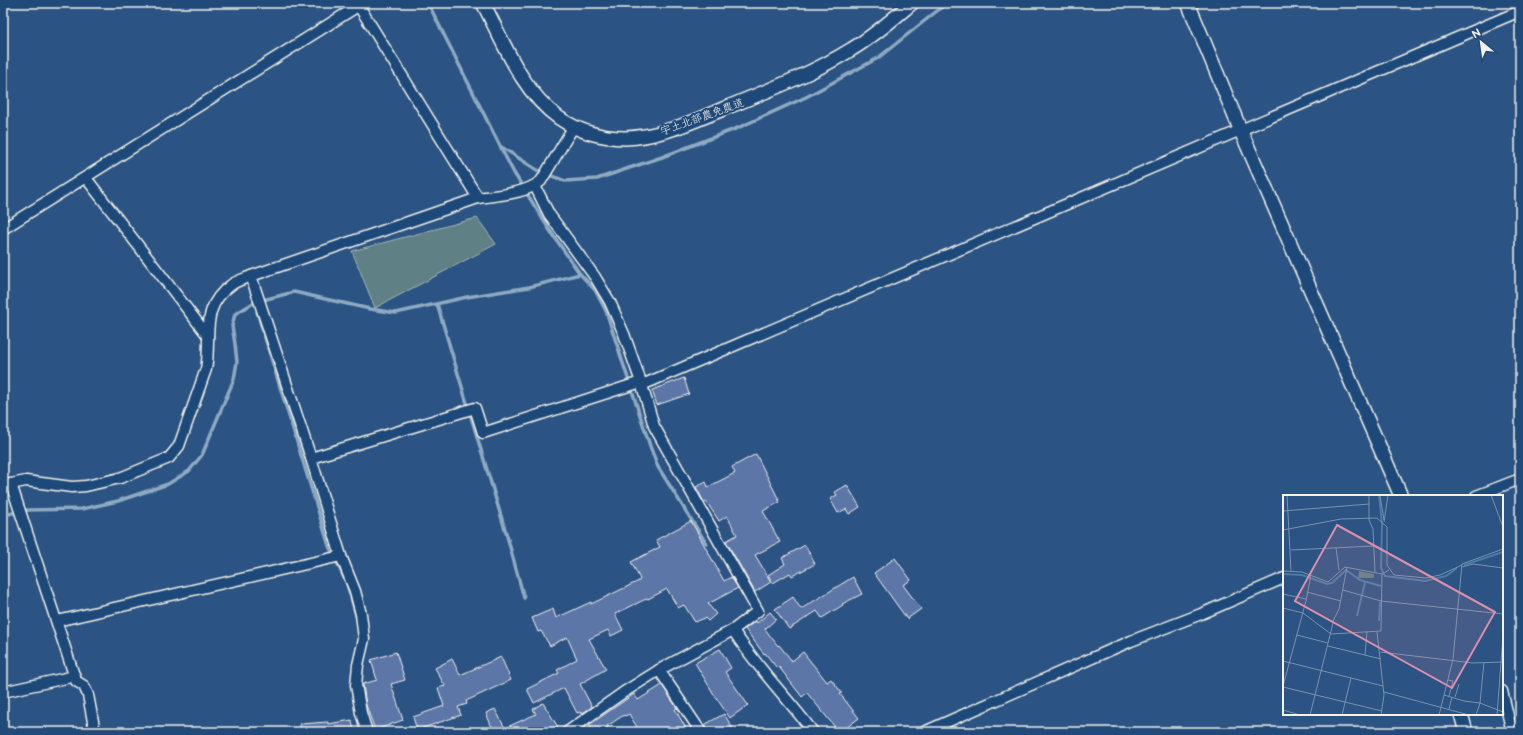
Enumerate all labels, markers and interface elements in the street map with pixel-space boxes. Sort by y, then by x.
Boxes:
north arrow [1461,22,1501,62]
text: N [1470,26,1483,41]
street label: 宇土北部農免農道 [658,96,746,138]
inset map [1283,495,1503,715]

